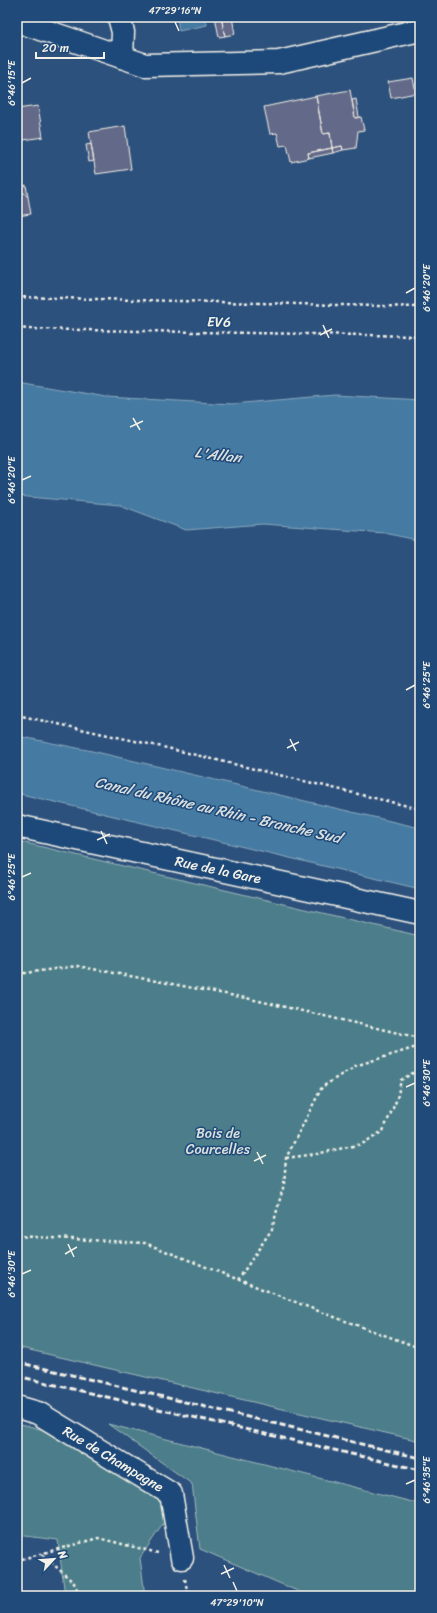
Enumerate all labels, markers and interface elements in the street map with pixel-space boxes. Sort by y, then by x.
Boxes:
text: 47°29'16"N [149,2,202,20]
scale bar [36,34,104,60]
text: 20 m [42,37,69,59]
text: 6°46'15"E [3,59,21,106]
text: 6°46'20"E [418,263,436,312]
street label: EV6 [207,309,231,335]
water label: L'Allan [193,439,245,471]
text: 6°46'20"E [3,455,21,504]
text: 6°46'25"E [418,660,436,709]
water label: Canal du Rhône au Rhin - Branche Sud [92,769,348,852]
street label: Rue de la Gare [173,849,264,891]
text: 6°46'25"E [3,852,21,901]
text: 6°46'30"E [418,1058,436,1107]
park label: Bois de Courcelles [186,1121,251,1162]
text: 6°46'30"E [3,1249,21,1298]
street label: Rue de Champagne [58,1419,169,1499]
text: 6°46'35"E [418,1455,436,1503]
north arrow [34,1539,74,1579]
text: N [52,1546,73,1563]
text: 47°29'10"N [210,1594,264,1612]

